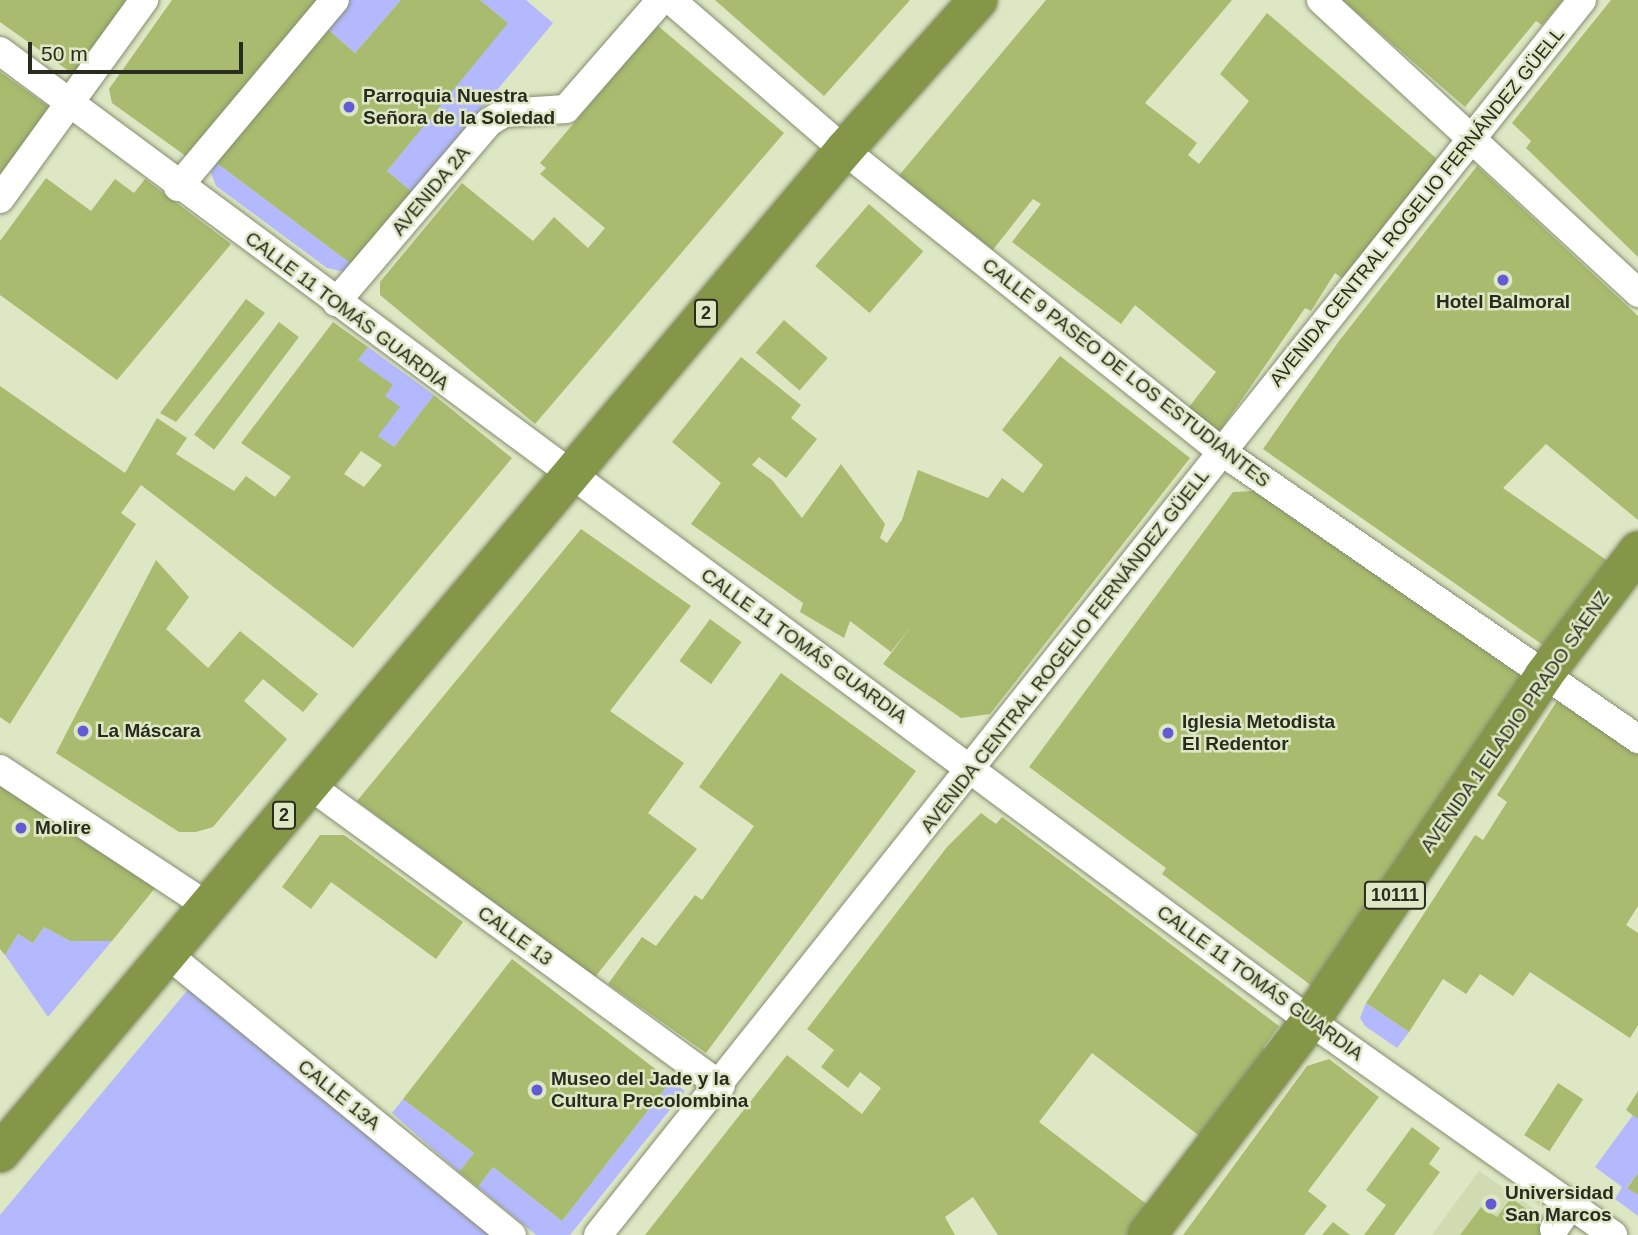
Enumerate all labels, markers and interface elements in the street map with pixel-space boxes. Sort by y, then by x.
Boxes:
street label: AVENIDA CENTRAL ROGELIO FERNÁNDEZ GÜELL [1264,22,1570,392]
scale bar [32,28,247,72]
text: 50 m [41,42,88,65]
place label: Parroquia Nuestra Señora de la Soledad [363,85,555,129]
marker: Parroquia Nuestra Señora de la Soledad [341,99,357,115]
street label: AVENIDA 2A [387,141,475,241]
street label: CALLE 11 TOMÁS GUARDIA [240,227,454,395]
street label: CALLE 9 PASEO DE LOS ESTUDIANTES [978,254,1274,492]
marker: Hotel Balmoral [1495,272,1511,288]
place label: Hotel Balmoral [1436,291,1570,313]
road number: 2 [694,298,718,328]
street label: AVENIDA CENTRAL ROGELIO FERNÁNDEZ GÜELL [915,464,1215,838]
street label: CALLE 11 TOMÁS GUARDIA [696,563,912,729]
street label: AVENIDA 1 ELADIO PRADO SÁENZ [1416,587,1614,857]
place label: Iglesia Metodista El Redentor [1182,711,1335,755]
place label: La Máscara [97,720,201,742]
marker: La Máscara [75,723,91,739]
marker: Iglesia Metodista El Redentor [1160,725,1176,741]
road number: 2 [272,800,296,830]
place label: Molire [35,817,91,839]
marker: Molire [13,820,29,836]
road number: 10111 [1364,880,1426,910]
street label: CALLE 11 TOMÁS GUARDIA [1152,900,1368,1066]
street label: CALLE 13 [473,901,557,971]
street label: CALLE 13A [293,1055,385,1135]
place label: Museo del Jade y la Cultura Precolombina [551,1068,748,1112]
marker: Museo del Jade y la Cultura Precolombina [529,1082,545,1098]
place label: Universidad San Marcos [1505,1182,1614,1226]
marker: Universidad San Marcos [1483,1196,1499,1212]

